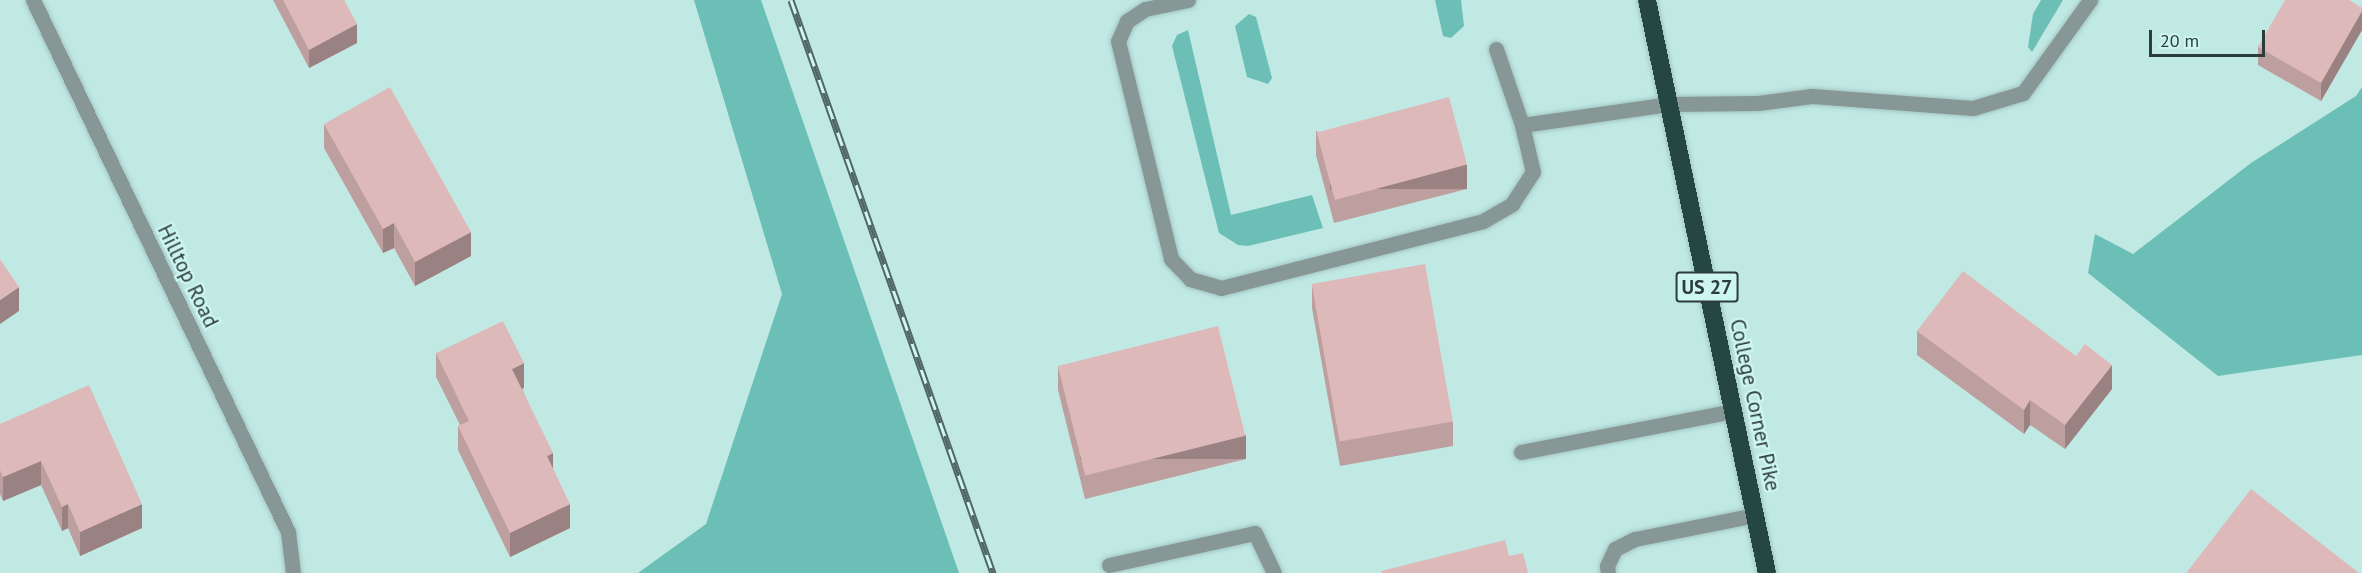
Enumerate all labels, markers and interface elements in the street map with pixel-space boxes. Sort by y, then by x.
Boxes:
scale bar [2152,18,2268,56]
text: 20 m [2160,29,2199,52]
street label: Hilltop Road [152,220,224,332]
road number: US 27 [1676,270,1738,304]
street label: College Corner Pike [1724,317,1786,493]

